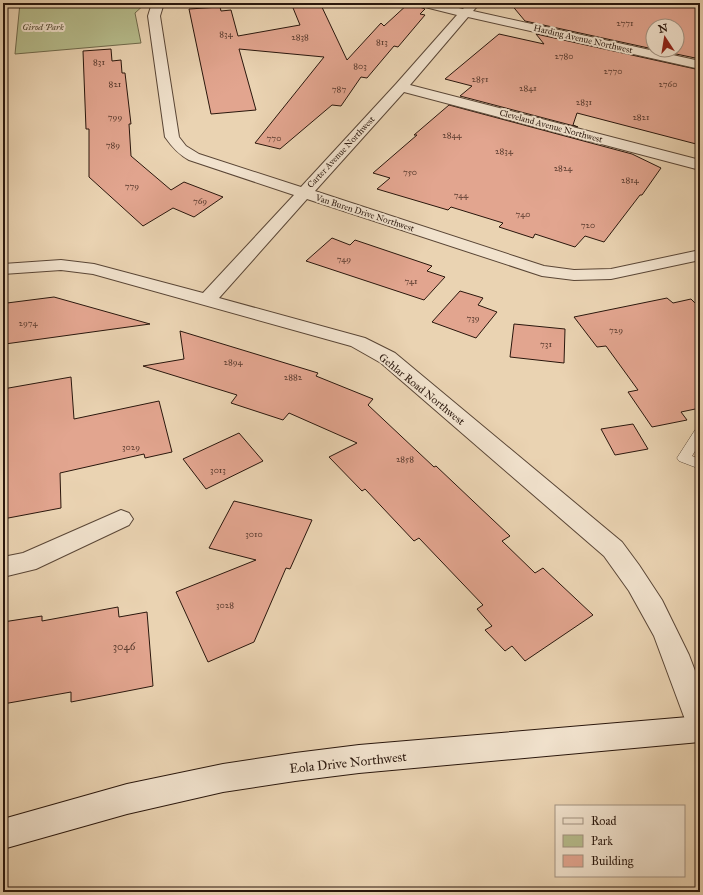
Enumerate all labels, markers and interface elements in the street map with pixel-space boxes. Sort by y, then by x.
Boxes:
house number: 2771 [616,17,634,28]
north arrow [645,18,685,58]
park label: Girod Park [22,21,64,32]
text: N [657,21,670,36]
street label: Harding Avenue Northwest [532,22,635,56]
house number: 834 [219,28,234,39]
house number: 2838 [291,31,309,42]
house number: 813 [376,36,388,47]
house number: 2780 [554,50,574,61]
house number: 831 [93,56,105,67]
house number: 803 [353,60,367,71]
house number: 2770 [603,65,623,76]
house number: 2851 [472,73,489,84]
house number: 821 [109,78,122,89]
house number: 2760 [659,78,677,89]
house number: 2841 [519,82,537,93]
house number: 787 [332,83,346,94]
house number: 2831 [576,96,593,107]
street label: Cleveland Avenue Northwest [498,106,605,145]
house number: 799 [108,111,122,122]
house number: 2821 [632,111,650,122]
street label: Carter Avenue Northwest [305,113,377,190]
house number: 2844 [442,129,463,140]
house number: 770 [267,132,281,143]
house number: 789 [106,139,120,150]
house number: 2834 [495,145,514,156]
house number: 2824 [554,162,573,173]
house number: 750 [403,166,417,177]
house number: 2814 [621,174,640,185]
house number: 779 [125,180,139,191]
house number: 744 [454,189,469,200]
street label: Van Buren Drive Northwest [313,191,417,234]
house number: 769 [193,195,207,206]
house number: 740 [516,208,530,219]
house number: 720 [581,219,595,230]
house number: 749 [337,253,351,264]
house number: 741 [404,275,418,286]
house number: 739 [466,312,480,323]
house number: 2974 [19,317,38,328]
house number: 729 [609,324,623,335]
house number: 731 [540,338,552,349]
street label: Gehlar Road Northwest [376,351,467,428]
house number: 2894 [223,356,244,367]
house number: 2882 [284,371,303,382]
house number: 3029 [122,441,140,452]
house number: 2858 [396,453,414,464]
house number: 3013 [210,464,226,475]
house number: 3010 [245,528,263,539]
house number: 3028 [216,599,234,610]
house number: 3046 [113,640,136,653]
street label: Eola Drive Northwest [289,749,408,777]
legend [555,805,685,877]
text: Road [591,814,617,828]
text: Park [591,834,613,848]
text: Building [591,854,634,869]

